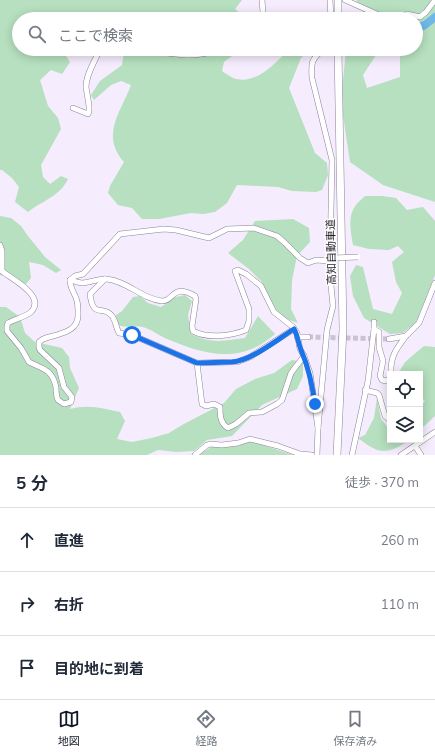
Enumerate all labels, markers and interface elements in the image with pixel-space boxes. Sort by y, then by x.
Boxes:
search box [12,12,423,56]
icon: search [26,23,48,45]
text: ここで検索 [58,26,133,45]
street label: 高知自動車道 [323,219,339,285]
route start [123,326,141,344]
map controls [387,371,423,443]
button: locate [387,371,423,407]
route end [306,395,324,413]
button: layers [387,407,423,443]
text: 5 分 [16,472,48,493]
text: 徒歩 · 370 m [345,474,419,490]
icon: ahead [16,529,38,551]
text: 直進 [54,531,84,550]
text: 260 m [381,532,419,548]
icon: right [16,593,38,615]
text: 右折 [54,595,84,614]
text: 110 m [381,596,419,612]
icon: arrive [16,657,38,679]
text: 目的地に到着 [54,659,144,678]
tab: 地図 [58,708,80,748]
tab: 経路 [195,708,217,748]
tab: 保存済み [333,708,377,748]

